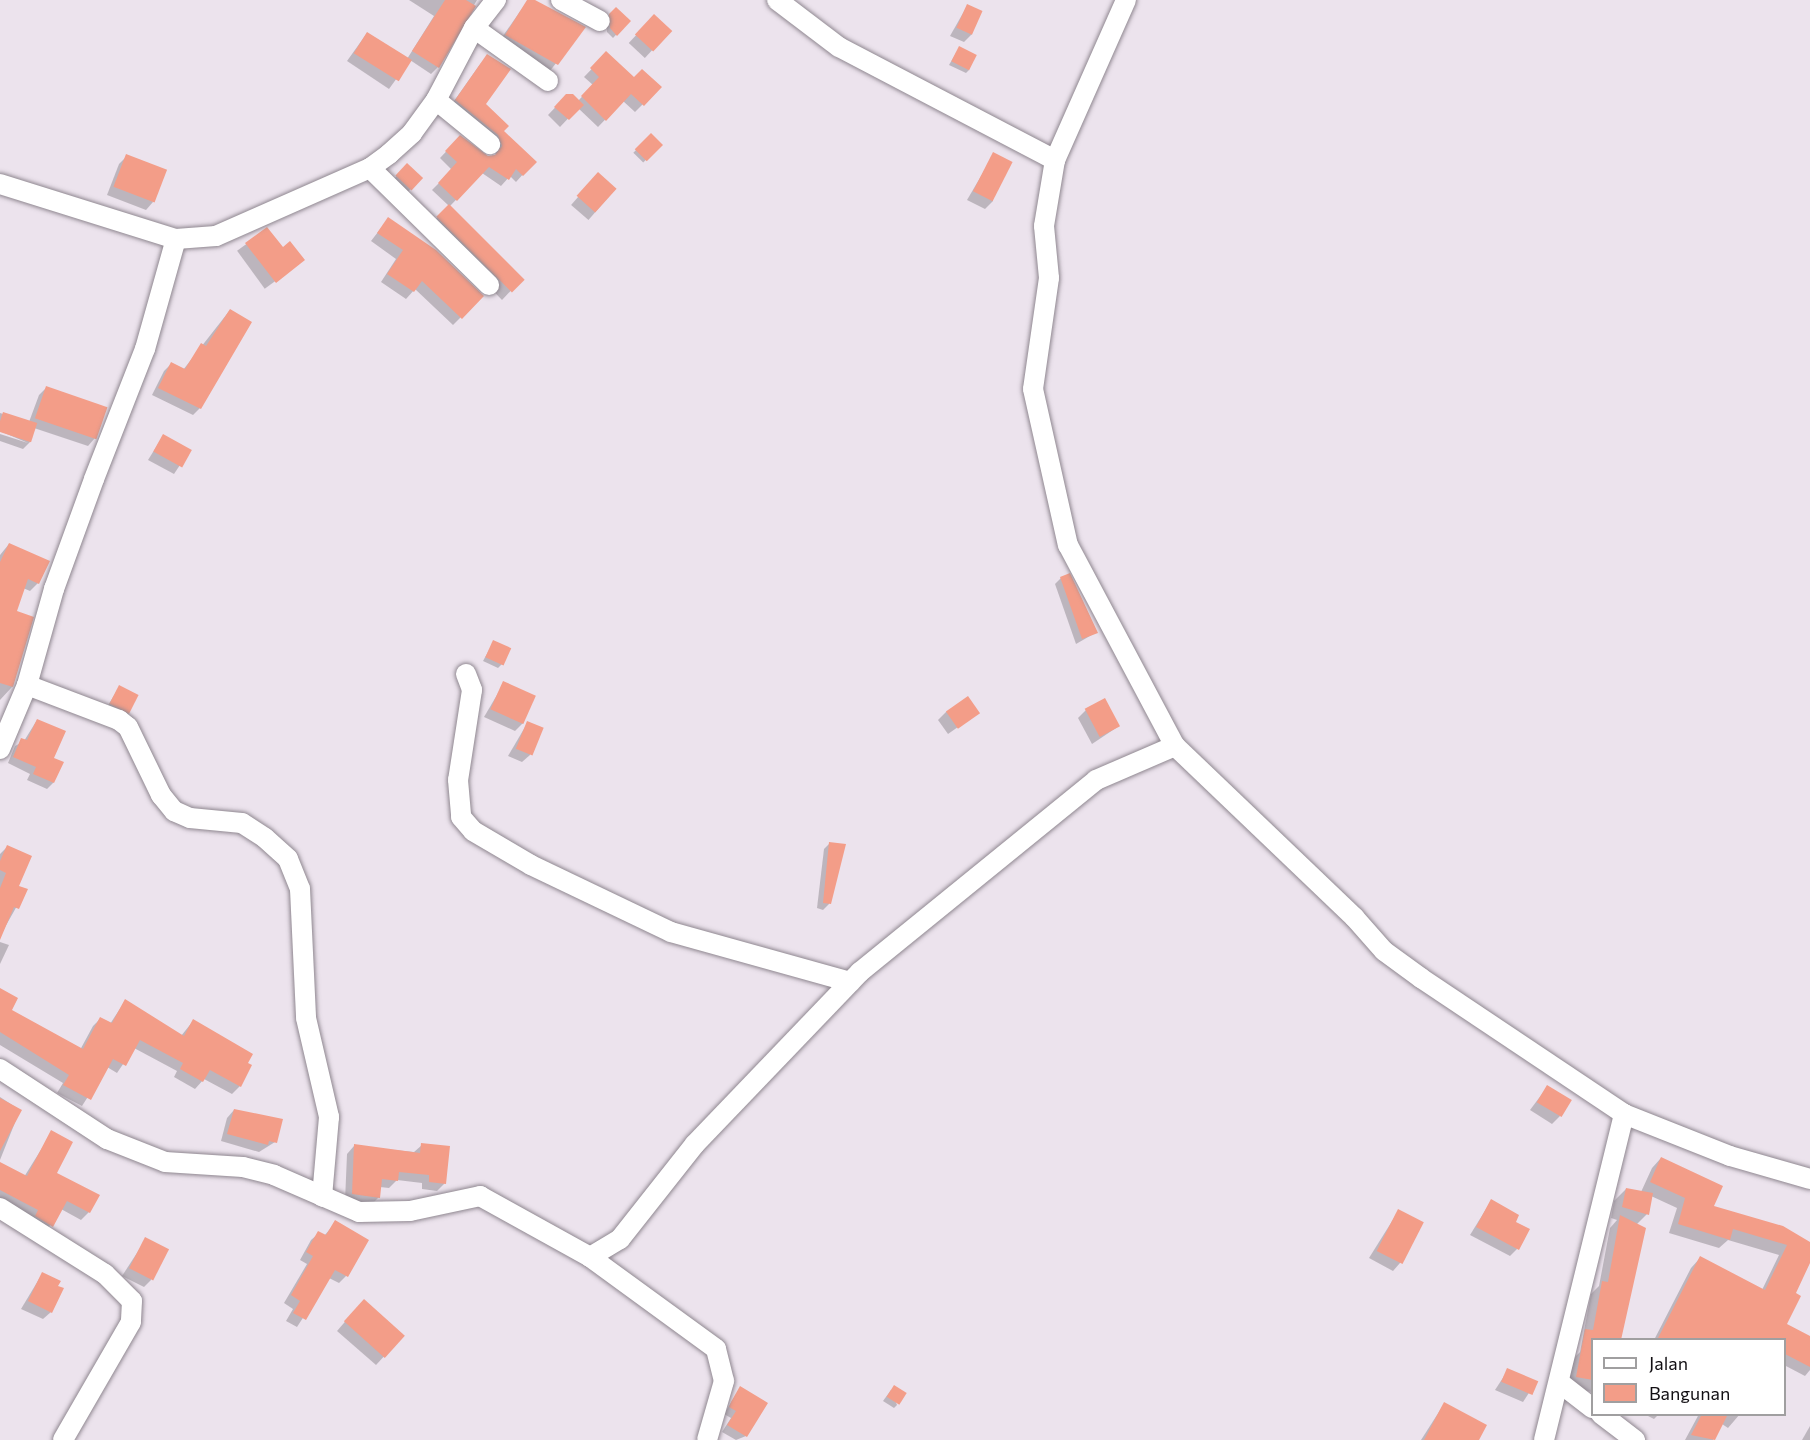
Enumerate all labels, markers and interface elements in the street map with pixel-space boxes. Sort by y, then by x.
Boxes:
legend [1591,1338,1786,1416]
text: Jalan [1649,1352,1688,1374]
text: Bangunan [1649,1382,1730,1404]

